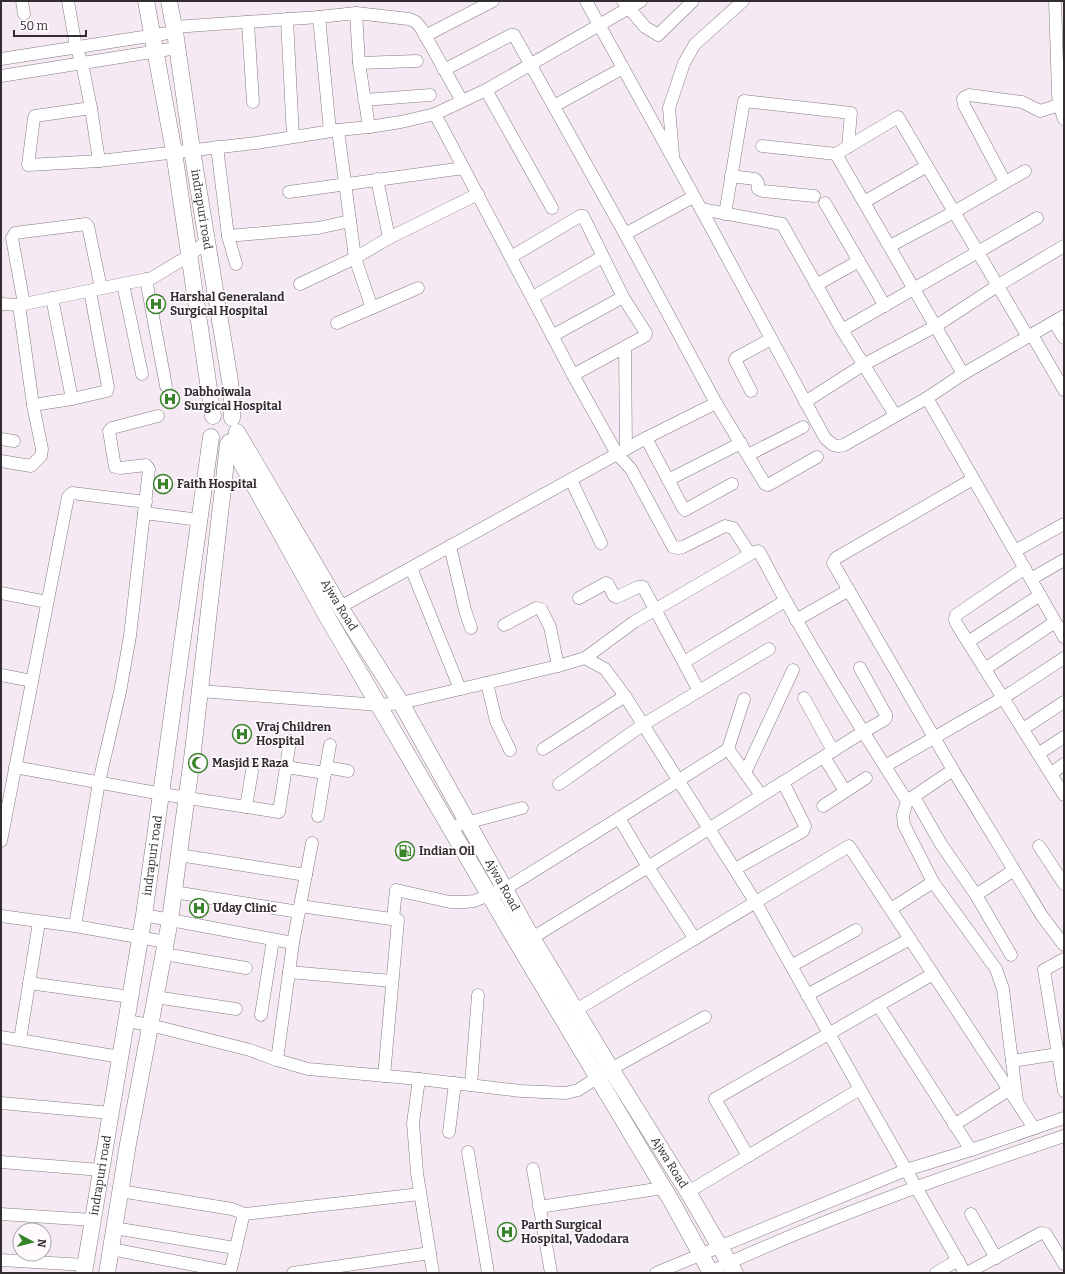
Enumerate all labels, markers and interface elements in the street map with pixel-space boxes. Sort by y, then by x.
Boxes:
scale bar [14,12,86,38]
text: 50 m [20,19,49,33]
street label: indrapuri road [188,168,215,251]
place label: Harshal Generaland Surgical Hospital [170,290,285,318]
hospital icon: Harshal Generaland Surgical Hospital [145,293,167,315]
place label: Dabhoiwala Surgical Hospital [184,385,282,413]
hospital icon: Dabhoiwala Surgical Hospital [159,388,181,410]
hospital icon: Faith Hospital [152,473,174,495]
place label: Faith Hospital [177,477,257,491]
street label: Ajwa Road [318,577,360,633]
place label: Vraj Children Hospital [256,720,332,748]
hospital icon: Vraj Children Hospital [231,723,253,745]
mosque icon: Masjid E Raza [187,752,209,774]
place label: Masjid E Raza [212,756,289,771]
street label: indrapuri road [140,814,165,897]
fuel station icon: Indian Oil [394,840,416,862]
place label: Indian Oil [419,844,475,858]
street label: Ajwa Road [482,856,523,914]
hospital icon: Uday Clinic [188,897,210,919]
place label: Uday Clinic [213,901,277,915]
street label: indrapuri road [87,1134,114,1217]
street label: Ajwa Road [648,1134,691,1191]
place label: Parth Surgical Hospital, Vadodara [521,1218,629,1246]
hospital icon: Parth Surgical Hospital, Vadodara [496,1221,518,1243]
north arrow [12,1222,52,1262]
text: N [34,1238,48,1249]

